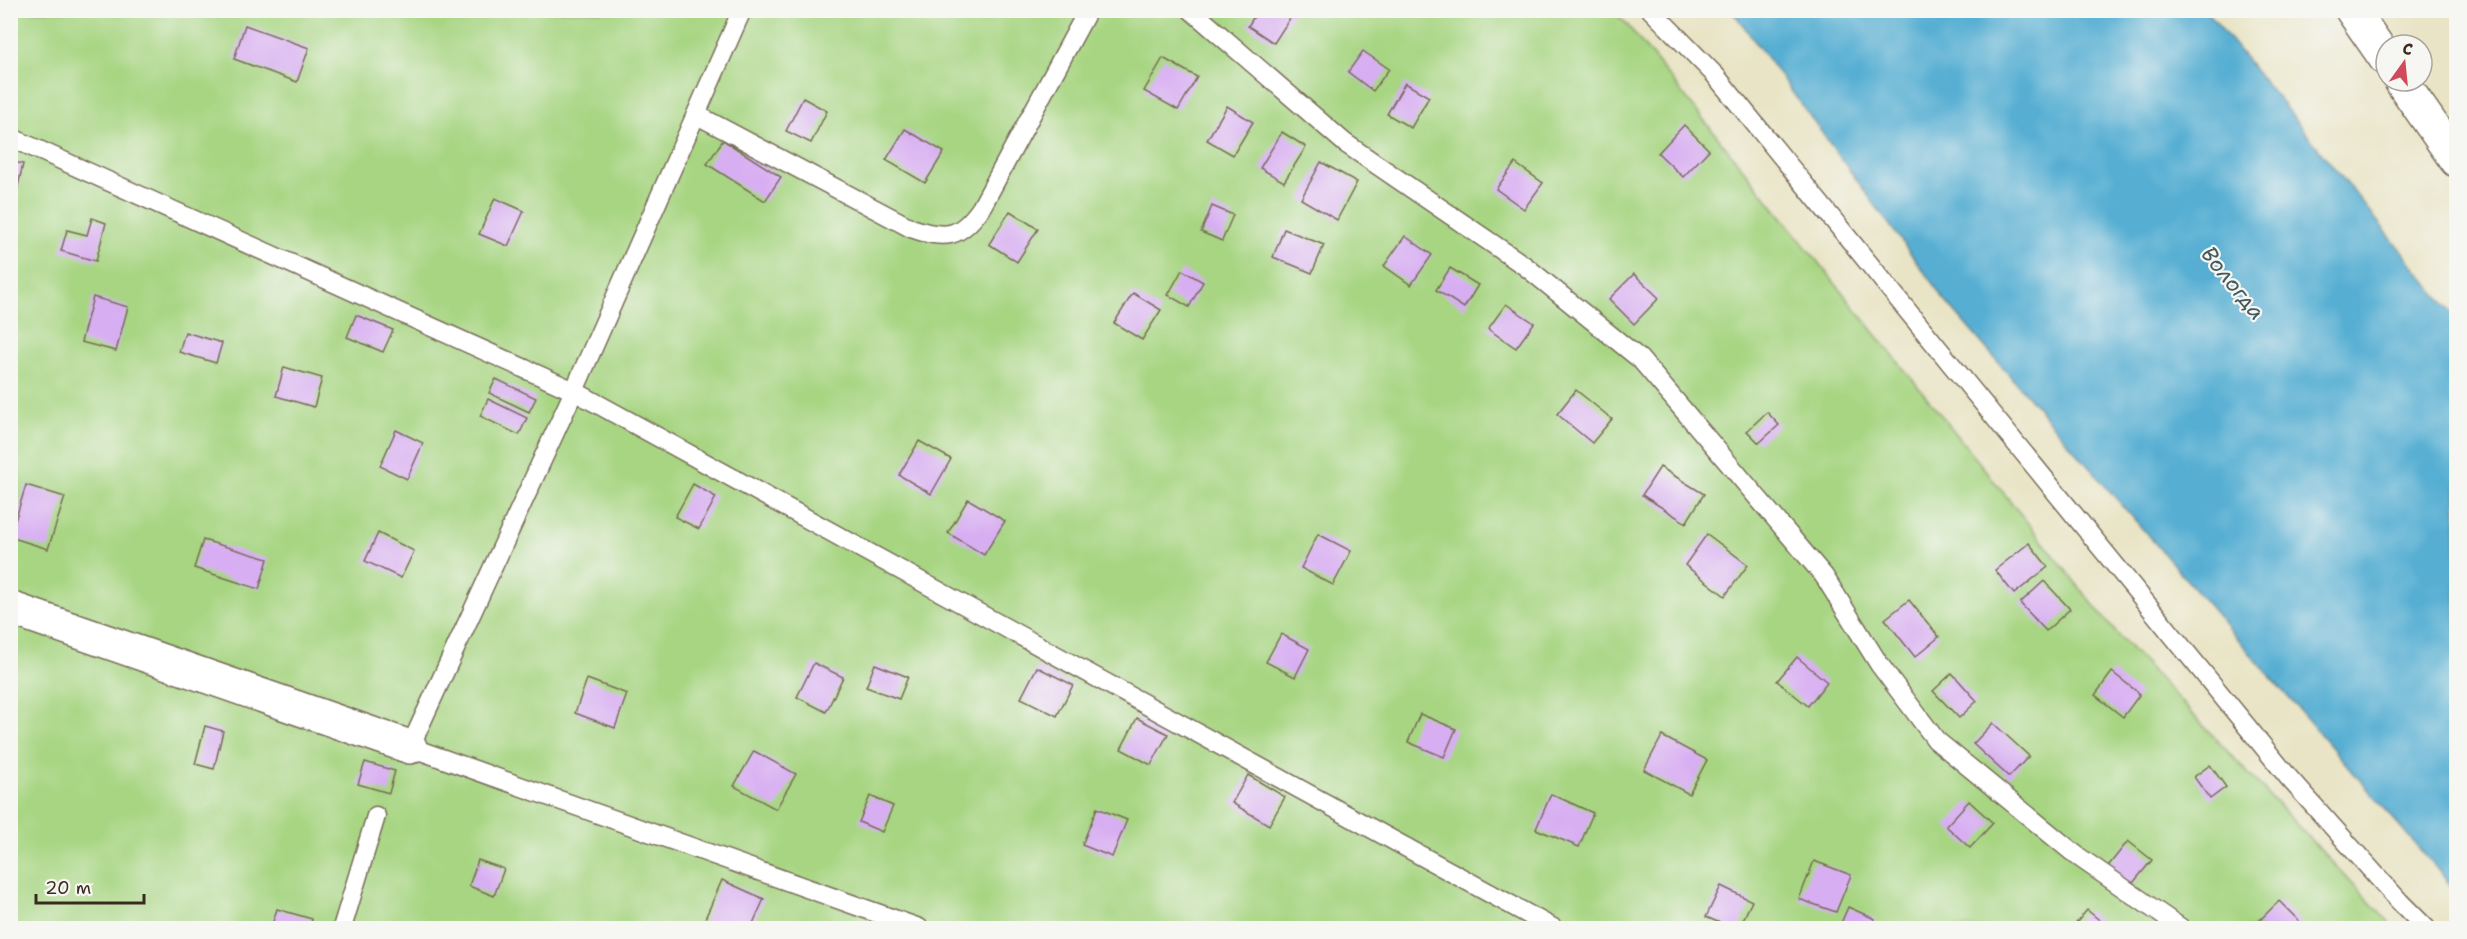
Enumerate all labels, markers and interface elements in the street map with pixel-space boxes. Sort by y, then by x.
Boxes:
north arrow [2374,33,2434,93]
text: С [2400,38,2415,60]
water label: Вологда [2194,240,2272,326]
scale bar [36,867,144,905]
text: 20 m [45,876,91,900]

